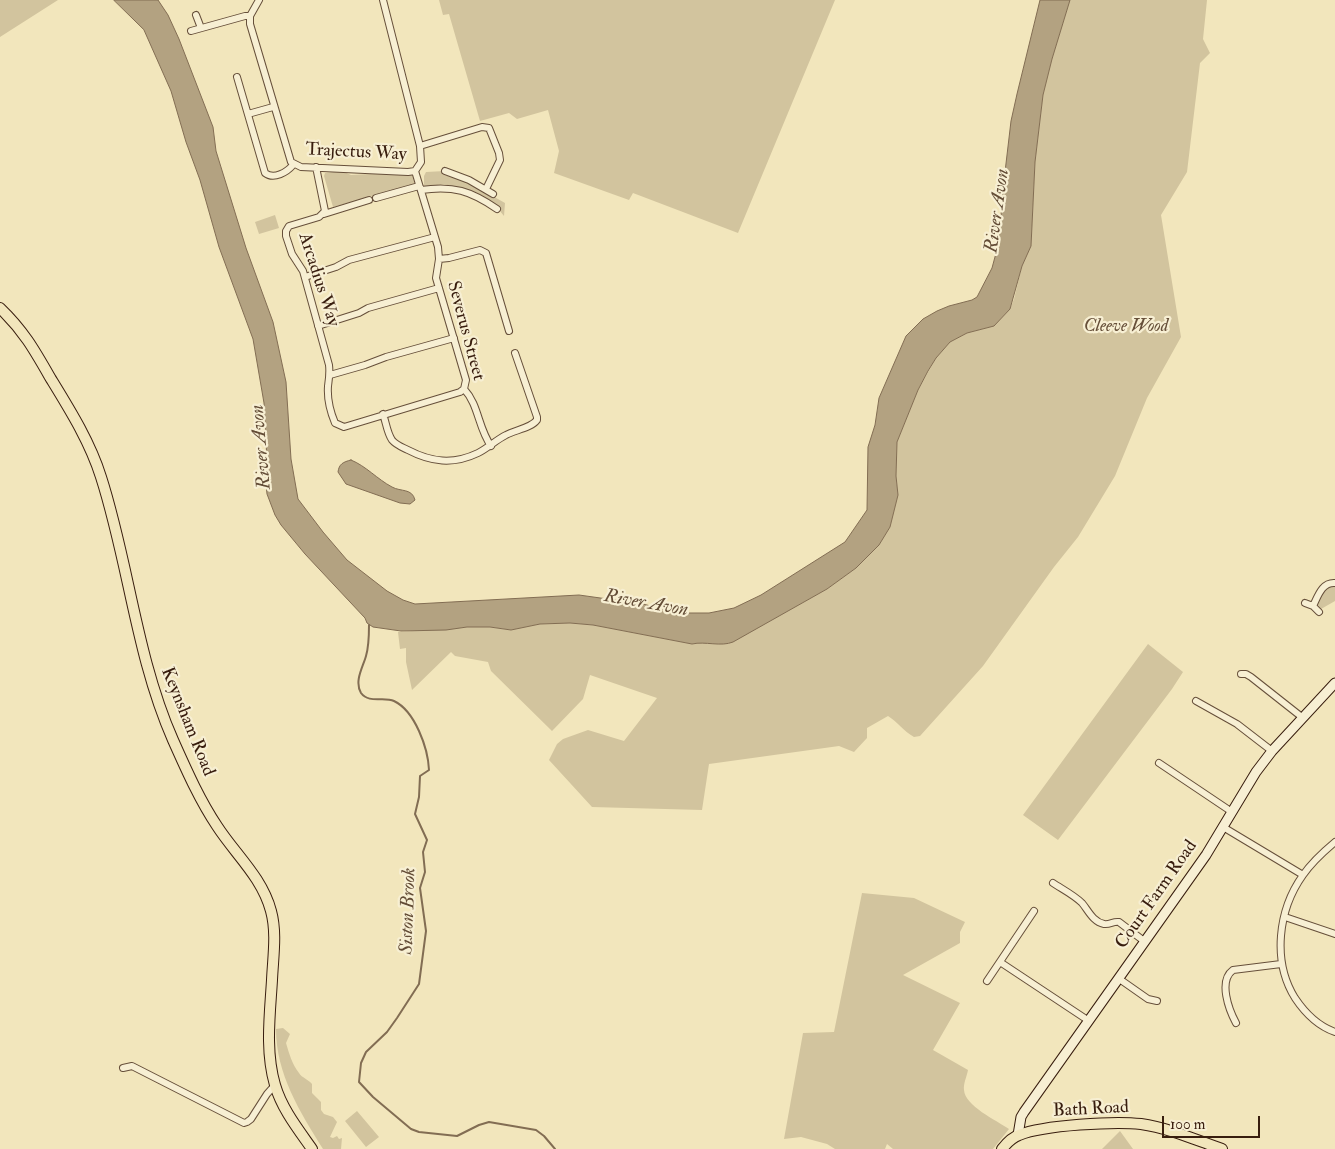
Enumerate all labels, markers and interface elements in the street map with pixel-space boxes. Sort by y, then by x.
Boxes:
street label: Trajectus Way [305,140,407,166]
water label: River Avon [981,167,1015,255]
street label: Arcadius Way [293,230,343,330]
street label: Severus Street [441,279,489,383]
park label: Cleeve Wood [1084,316,1168,338]
water label: River Avon [247,404,277,490]
water label: River Avon [602,585,690,623]
street label: Keynsham Road [155,664,219,780]
street label: Court Farm Road [1112,836,1202,954]
water label: Siston Brook [396,867,422,955]
street label: Bath Road [1053,1097,1129,1123]
scale bar [1165,1106,1262,1138]
text: 100 m [1170,1115,1205,1134]

